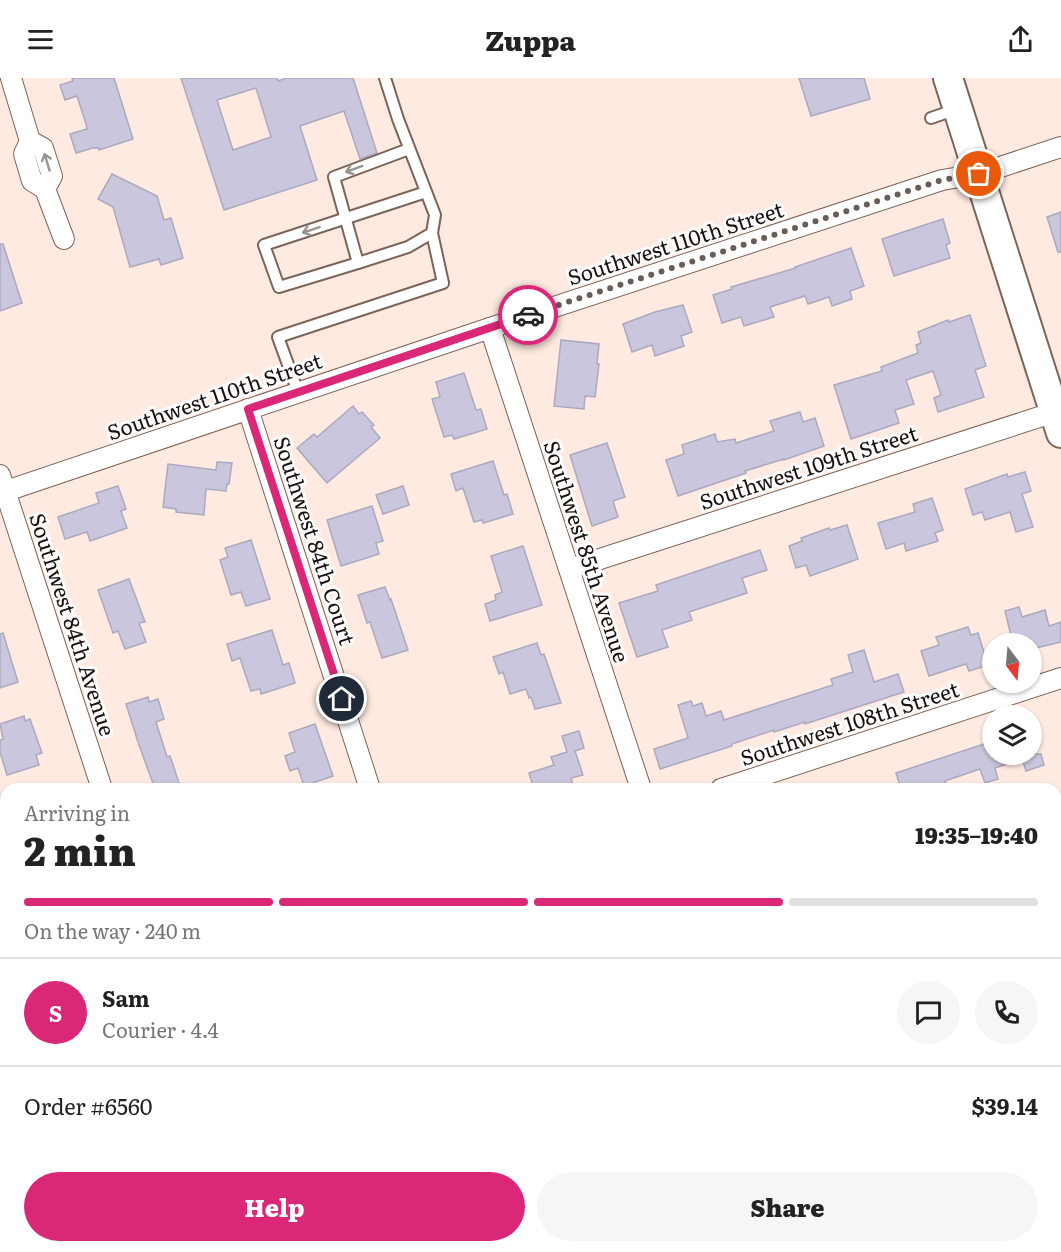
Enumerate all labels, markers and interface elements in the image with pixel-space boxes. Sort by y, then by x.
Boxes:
text: Zuppa [485,19,576,59]
icon: menu [24,23,57,56]
icon: share [1004,23,1037,56]
pin [953,148,1004,199]
one-way arrow [41,153,52,172]
icon: bag [962,157,995,190]
one-way arrow [345,165,364,176]
street label: Southwest 110th Street [563,192,787,292]
one-way arrow [302,225,321,236]
courier [498,285,558,345]
icon: car [512,299,545,332]
street label: Southwest 110th Street [102,344,326,446]
street label: Southwest 109th Street [695,416,922,516]
street label: Southwest 84th Court [268,432,365,649]
street label: Southwest 85th Avenue [537,436,639,666]
street label: Southwest 84th Avenue [23,508,125,740]
north arrow [982,633,1042,693]
map controls [982,633,1042,765]
street label: Southwest 108th Street [736,672,963,772]
pin [316,673,367,724]
icon: home [325,682,358,715]
button: layers [982,705,1042,765]
text: Arriving in [24,797,130,827]
text: 19:35–19:40 [915,818,1038,851]
text: 2 min [24,820,136,878]
text: On the way · 240 m [24,915,201,945]
text: Sam [102,981,150,1014]
button: chat [897,981,960,1044]
button: phone [975,981,1038,1044]
text: S [49,996,62,1029]
text: Courier · 4.4 [102,1014,219,1044]
text: Order #6560 [24,1089,153,1122]
text: $39.14 [971,1089,1038,1122]
button: Help [24,1172,525,1241]
button: Share [537,1172,1038,1241]

